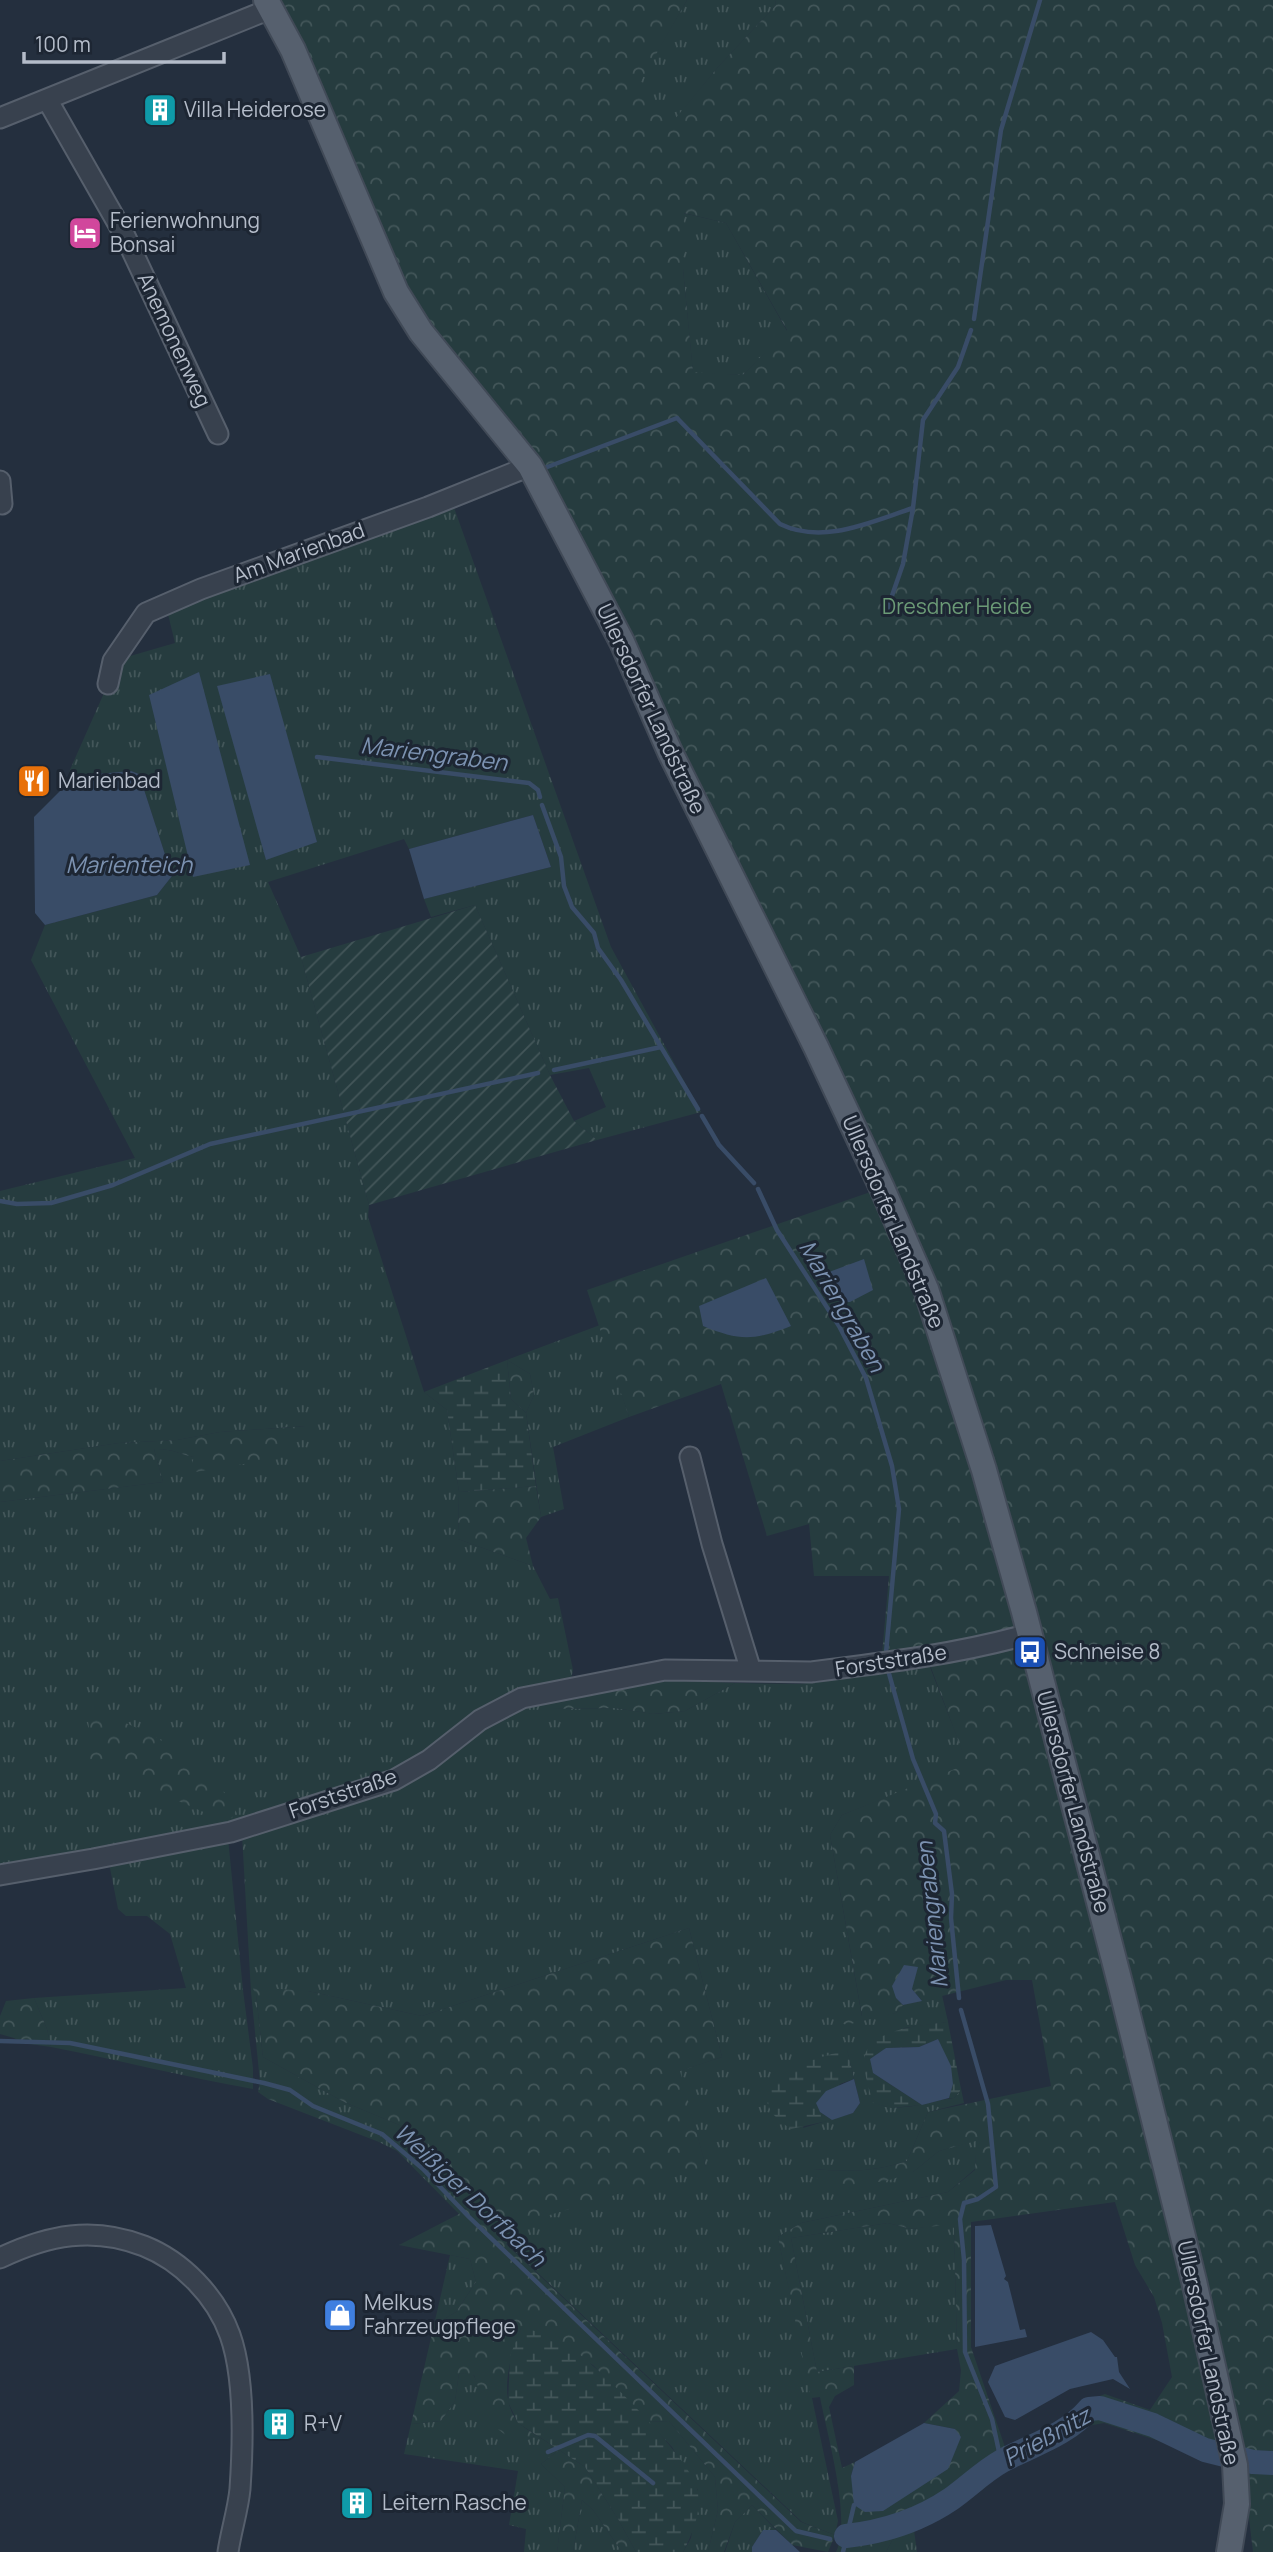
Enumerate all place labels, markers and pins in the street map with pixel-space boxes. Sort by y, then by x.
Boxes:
building icon: Villa Heiderose [141,91,179,129]
place label: Villa Heiderose [184,95,326,123]
place label: Ferienwohnung Bonsai [110,206,260,258]
hotel icon: Ferienwohnung Bonsai [66,214,104,252]
restaurant icon: Marienbad [15,762,53,800]
place label: Marienbad [58,766,161,794]
bus stop icon: Schneise 8 [1011,1633,1049,1671]
place label: Schneise 8 [1054,1637,1160,1665]
place label: Melkus Fahrzeugpflege [364,2288,516,2340]
shop icon: Melkus Fahrzeugpflege [321,2296,359,2334]
building icon: R+V [260,2405,298,2443]
place label: R+V [304,2409,342,2437]
building icon: Leitern Rasche [338,2484,376,2522]
place label: Leitern Rasche [382,2488,527,2516]

